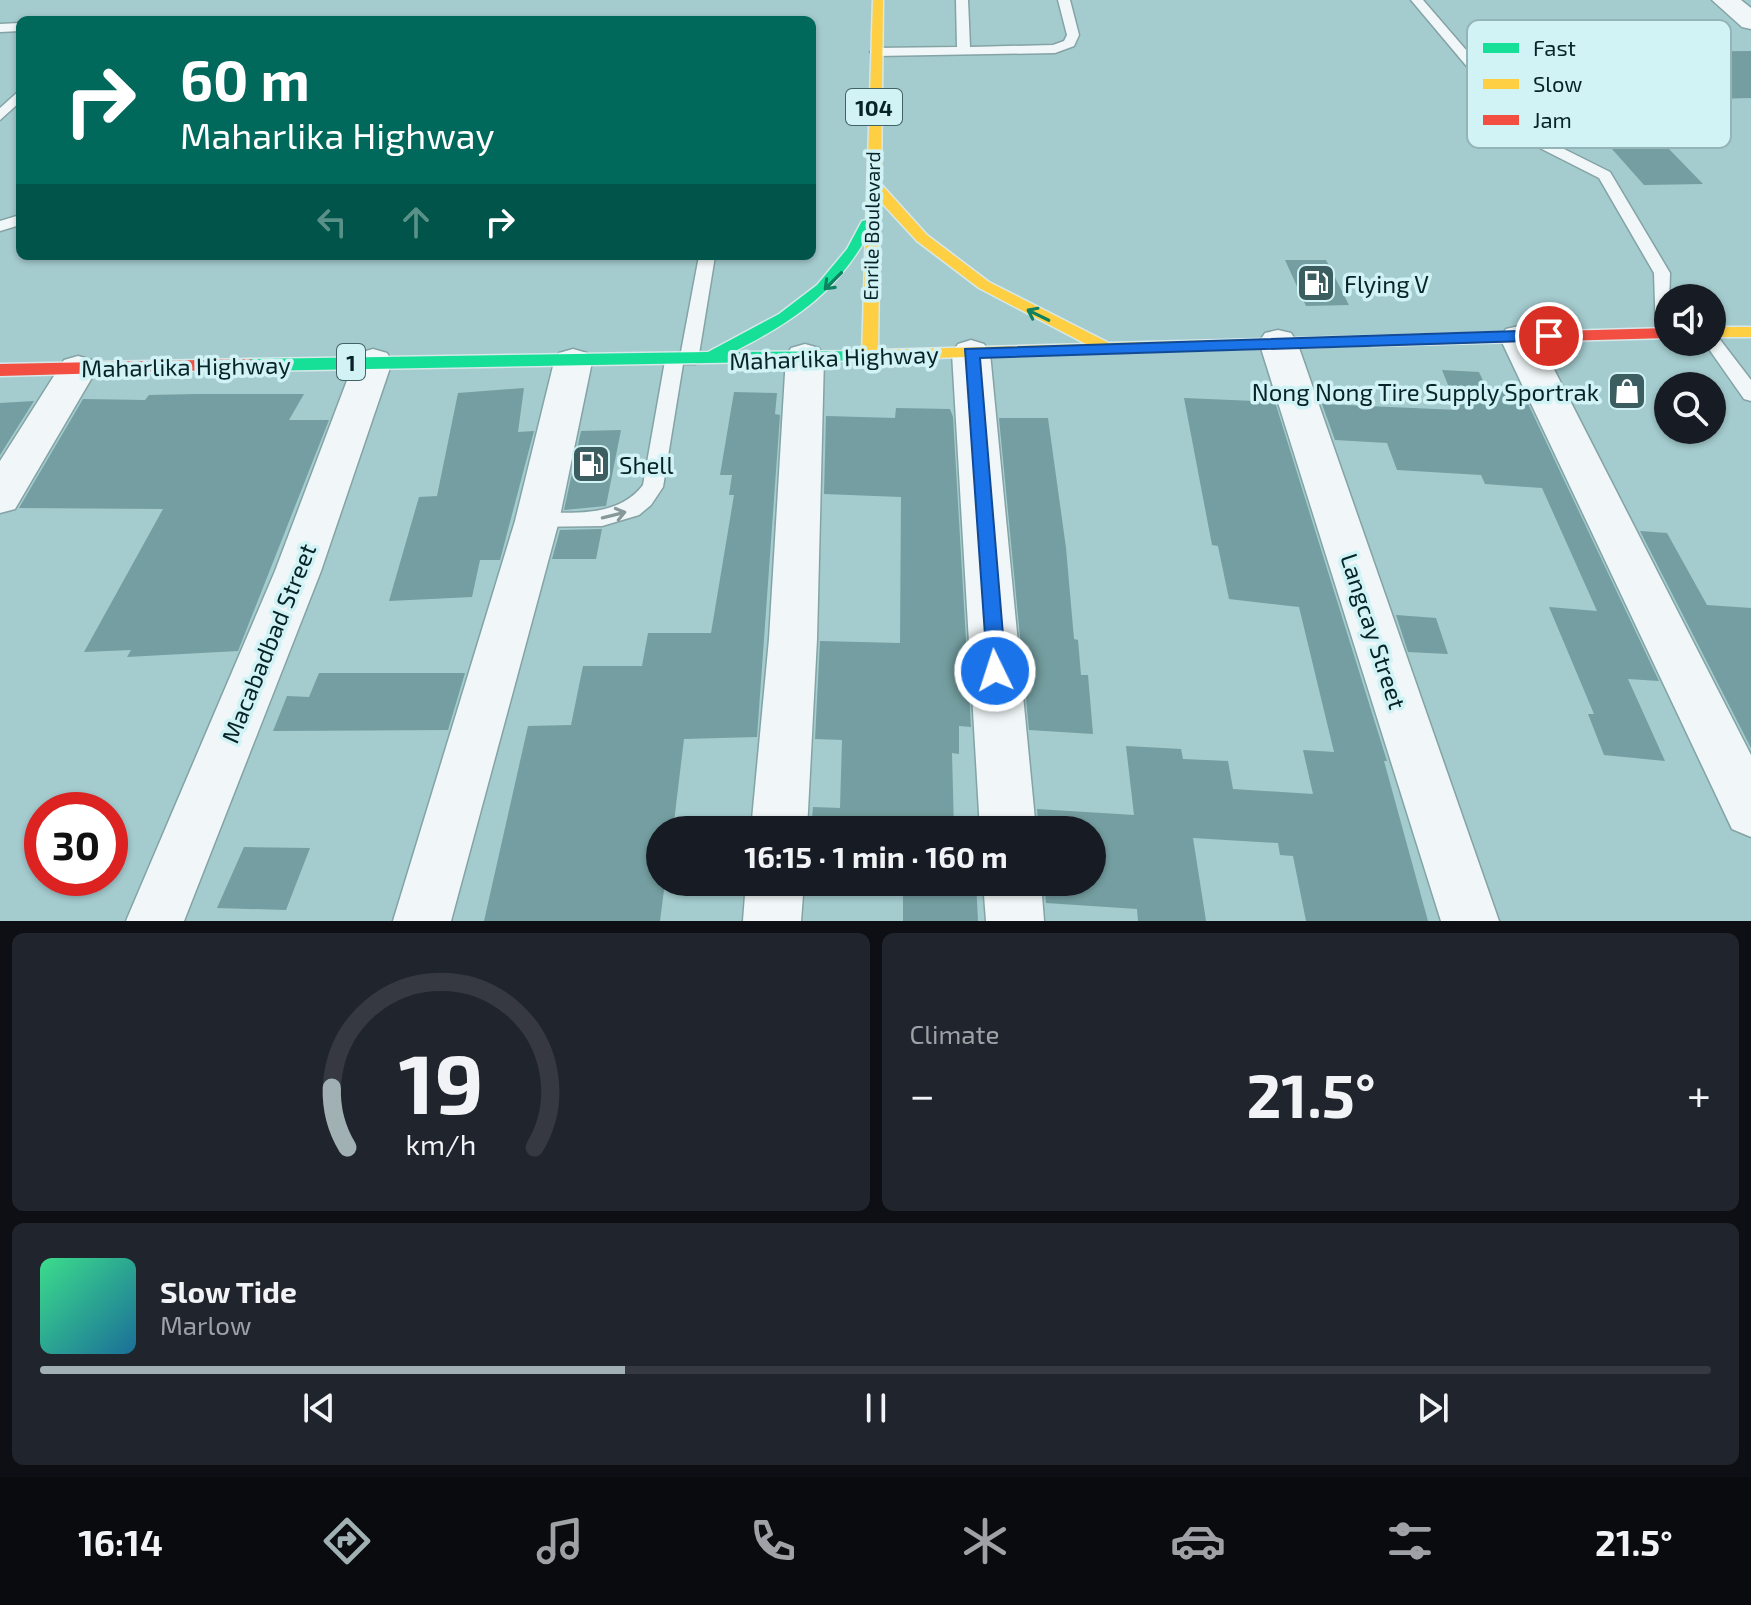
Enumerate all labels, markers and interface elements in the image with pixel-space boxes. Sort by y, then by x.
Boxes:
legend [1467,20,1731,148]
text: Fast [1533,34,1576,60]
text: 60 m [180,45,310,112]
icon: right [48,48,152,152]
text: Slow [1533,70,1582,96]
road number: 104 [846,89,902,125]
text: Jam [1533,106,1572,132]
text: Maharlika Highway [180,113,495,156]
street label: Enrile Boulevard [858,151,884,301]
icon: left [310,200,354,244]
icon: ahead [394,200,438,244]
icon: right [478,200,522,244]
fuel station icon: Flying V [1295,262,1337,304]
place label: Flying V [1344,269,1429,298]
one-way arrow [824,271,844,291]
map controls [1654,284,1726,444]
button: sound [1654,284,1726,356]
pin [1515,302,1583,370]
one-way arrow [1027,307,1051,322]
icon: arrive [1527,314,1571,358]
street label: Maharlika Highway [729,339,940,375]
road number: 1 [337,344,365,380]
street label: Maharlika Highway [81,350,291,382]
shop icon: Nong Nong Tire Supply Sportrak [1606,370,1648,412]
button: search [1654,372,1726,444]
place label: Nong Nong Tire Supply Sportrak [1252,377,1599,406]
fuel station icon: Shell [570,443,612,485]
place label: Shell [619,450,674,479]
one-way arrow [601,507,627,522]
street label: Macabadbad Street [215,539,321,747]
street label: Langcay Street [1335,550,1413,712]
position arrow [953,629,1037,713]
speed limit sign: 30 [24,792,128,896]
text: 16:15 · 1 min · 160 m [744,838,1008,874]
text: Climate [910,1018,999,1049]
text: 19 [398,1031,483,1131]
text: 21.5° [1246,1058,1376,1130]
text: − [910,1067,935,1120]
text: + [1687,1067,1711,1120]
text: km/h [405,1126,476,1161]
text: Slow Tide [160,1273,297,1309]
text: Marlow [160,1309,251,1340]
icon: previous [297,1386,341,1430]
icon: pause [854,1386,898,1430]
icon: next [1411,1386,1455,1430]
icon: directions [319,1513,375,1569]
icon: music [532,1513,588,1569]
icon: phone [745,1513,801,1569]
icon: climate [957,1513,1013,1569]
icon: car [1170,1513,1226,1569]
icon: filters [1382,1513,1438,1569]
text: 16:14 [78,1520,163,1563]
text: 21.5° [1595,1520,1673,1563]

